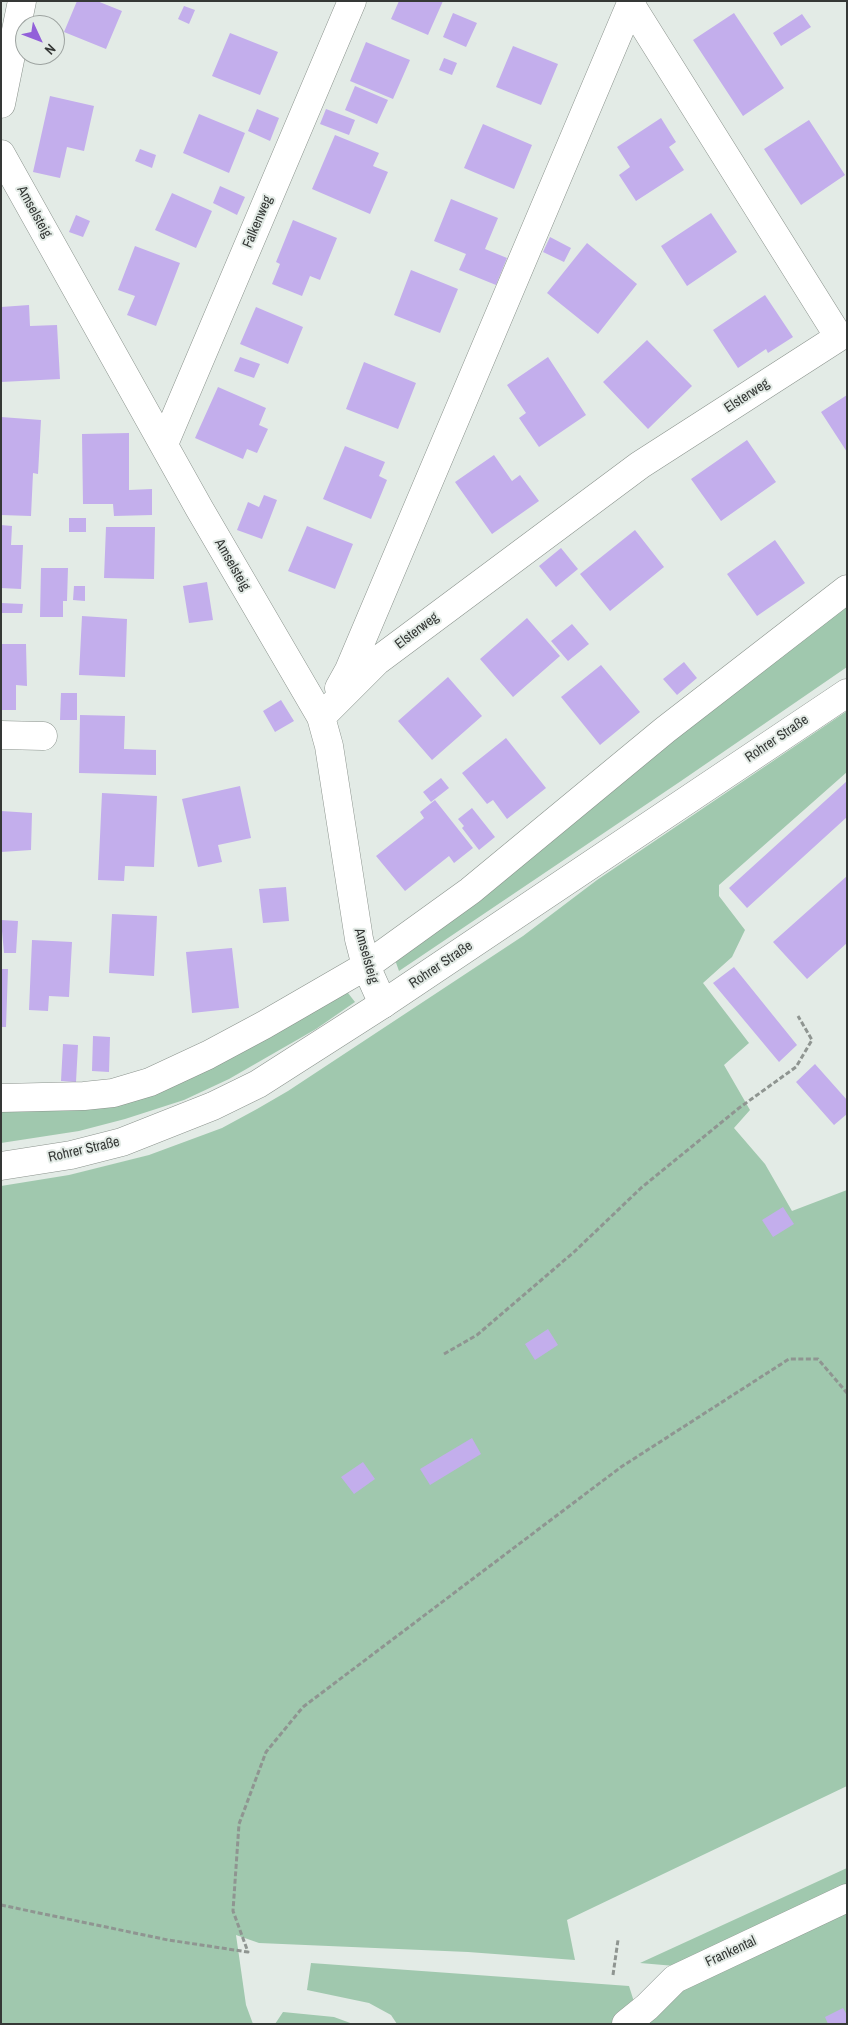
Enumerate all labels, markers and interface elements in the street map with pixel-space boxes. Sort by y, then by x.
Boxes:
north arrow [15,15,65,65]
text: N [41,40,60,59]
street label: Amselsteig [13,183,55,241]
street label: Falkenweg [240,193,276,251]
street label: Elsterweg [721,375,773,417]
street label: Amselsteig [211,536,253,594]
street label: Elsterweg [392,609,442,653]
street label: Rohrer Straße [742,712,812,766]
street label: Amselsteig [350,926,382,986]
street label: Rohrer Straße [406,938,476,992]
street label: Rohrer Straße [47,1134,121,1166]
street label: Frankental [703,1933,759,1971]

